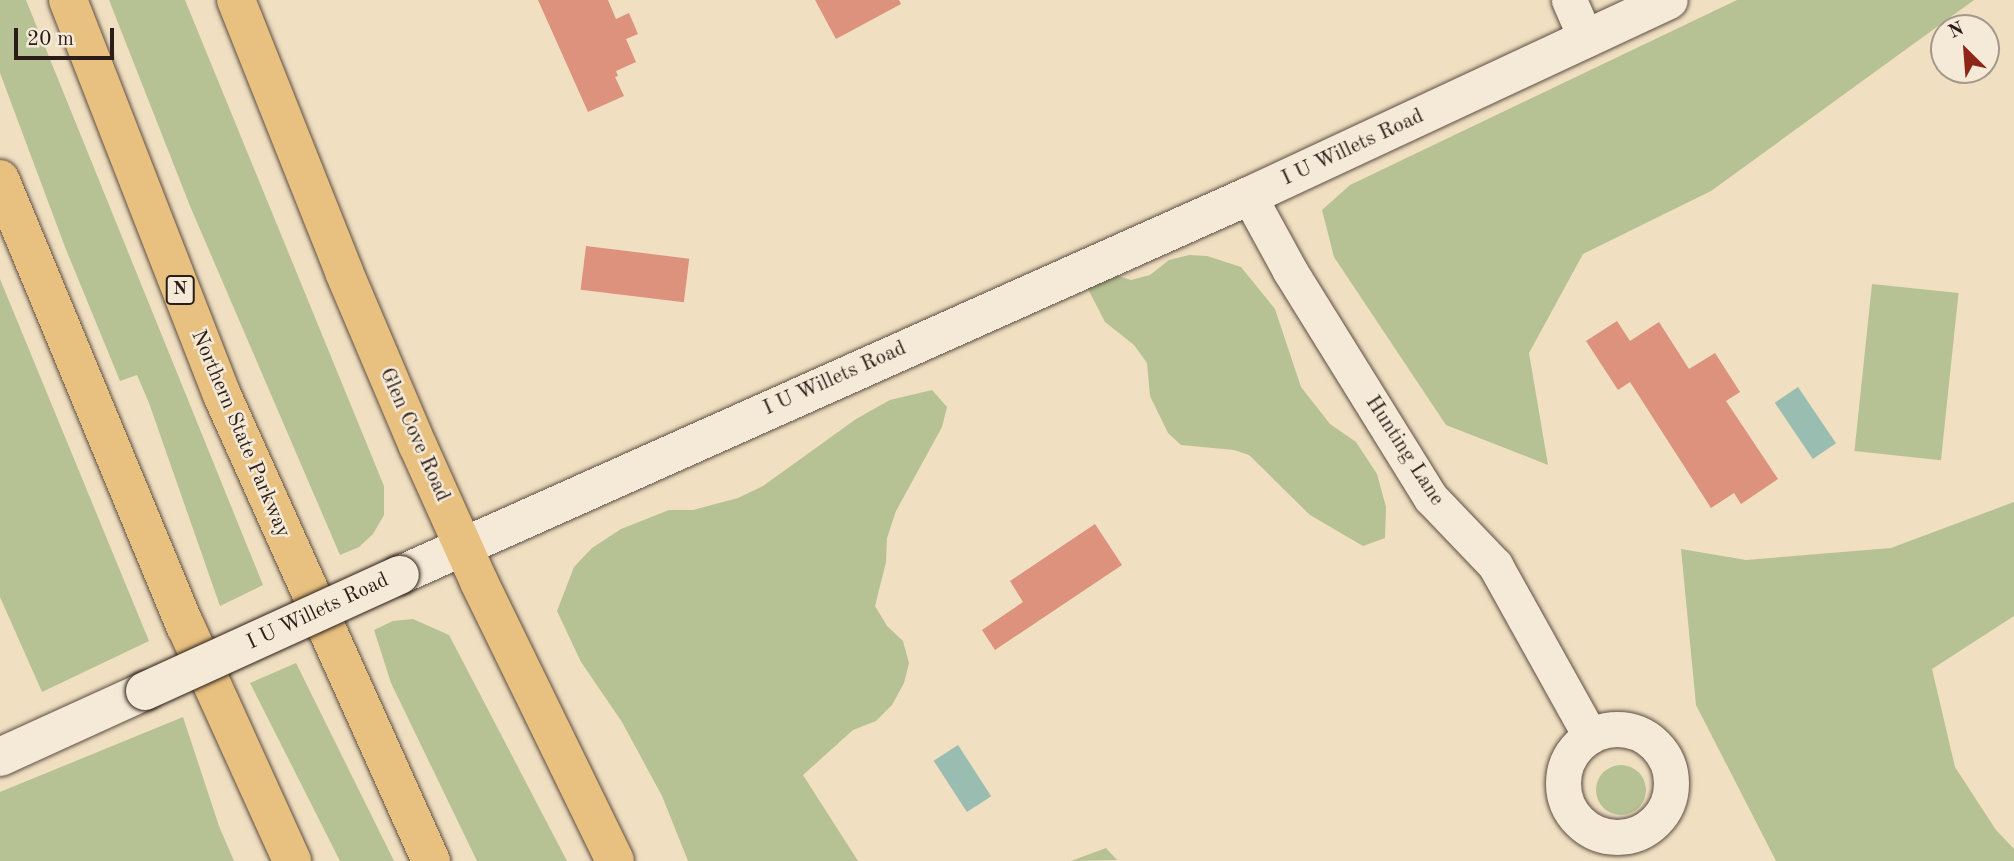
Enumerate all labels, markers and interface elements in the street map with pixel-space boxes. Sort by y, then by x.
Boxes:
scale bar [18,14,117,58]
north arrow [1930,14,2000,84]
text: N [1946,20,1967,43]
text: 20 m [27,29,74,50]
street label: I U Willets Road [1278,104,1428,192]
road number: N [164,274,196,306]
street label: Northern State Parkway [185,326,295,542]
street label: I U Willets Road [760,336,910,422]
street label: Glen Cove Road [373,364,455,506]
street label: Hunting Lane [1359,391,1449,511]
street label: I U Willets Road [243,568,393,656]

